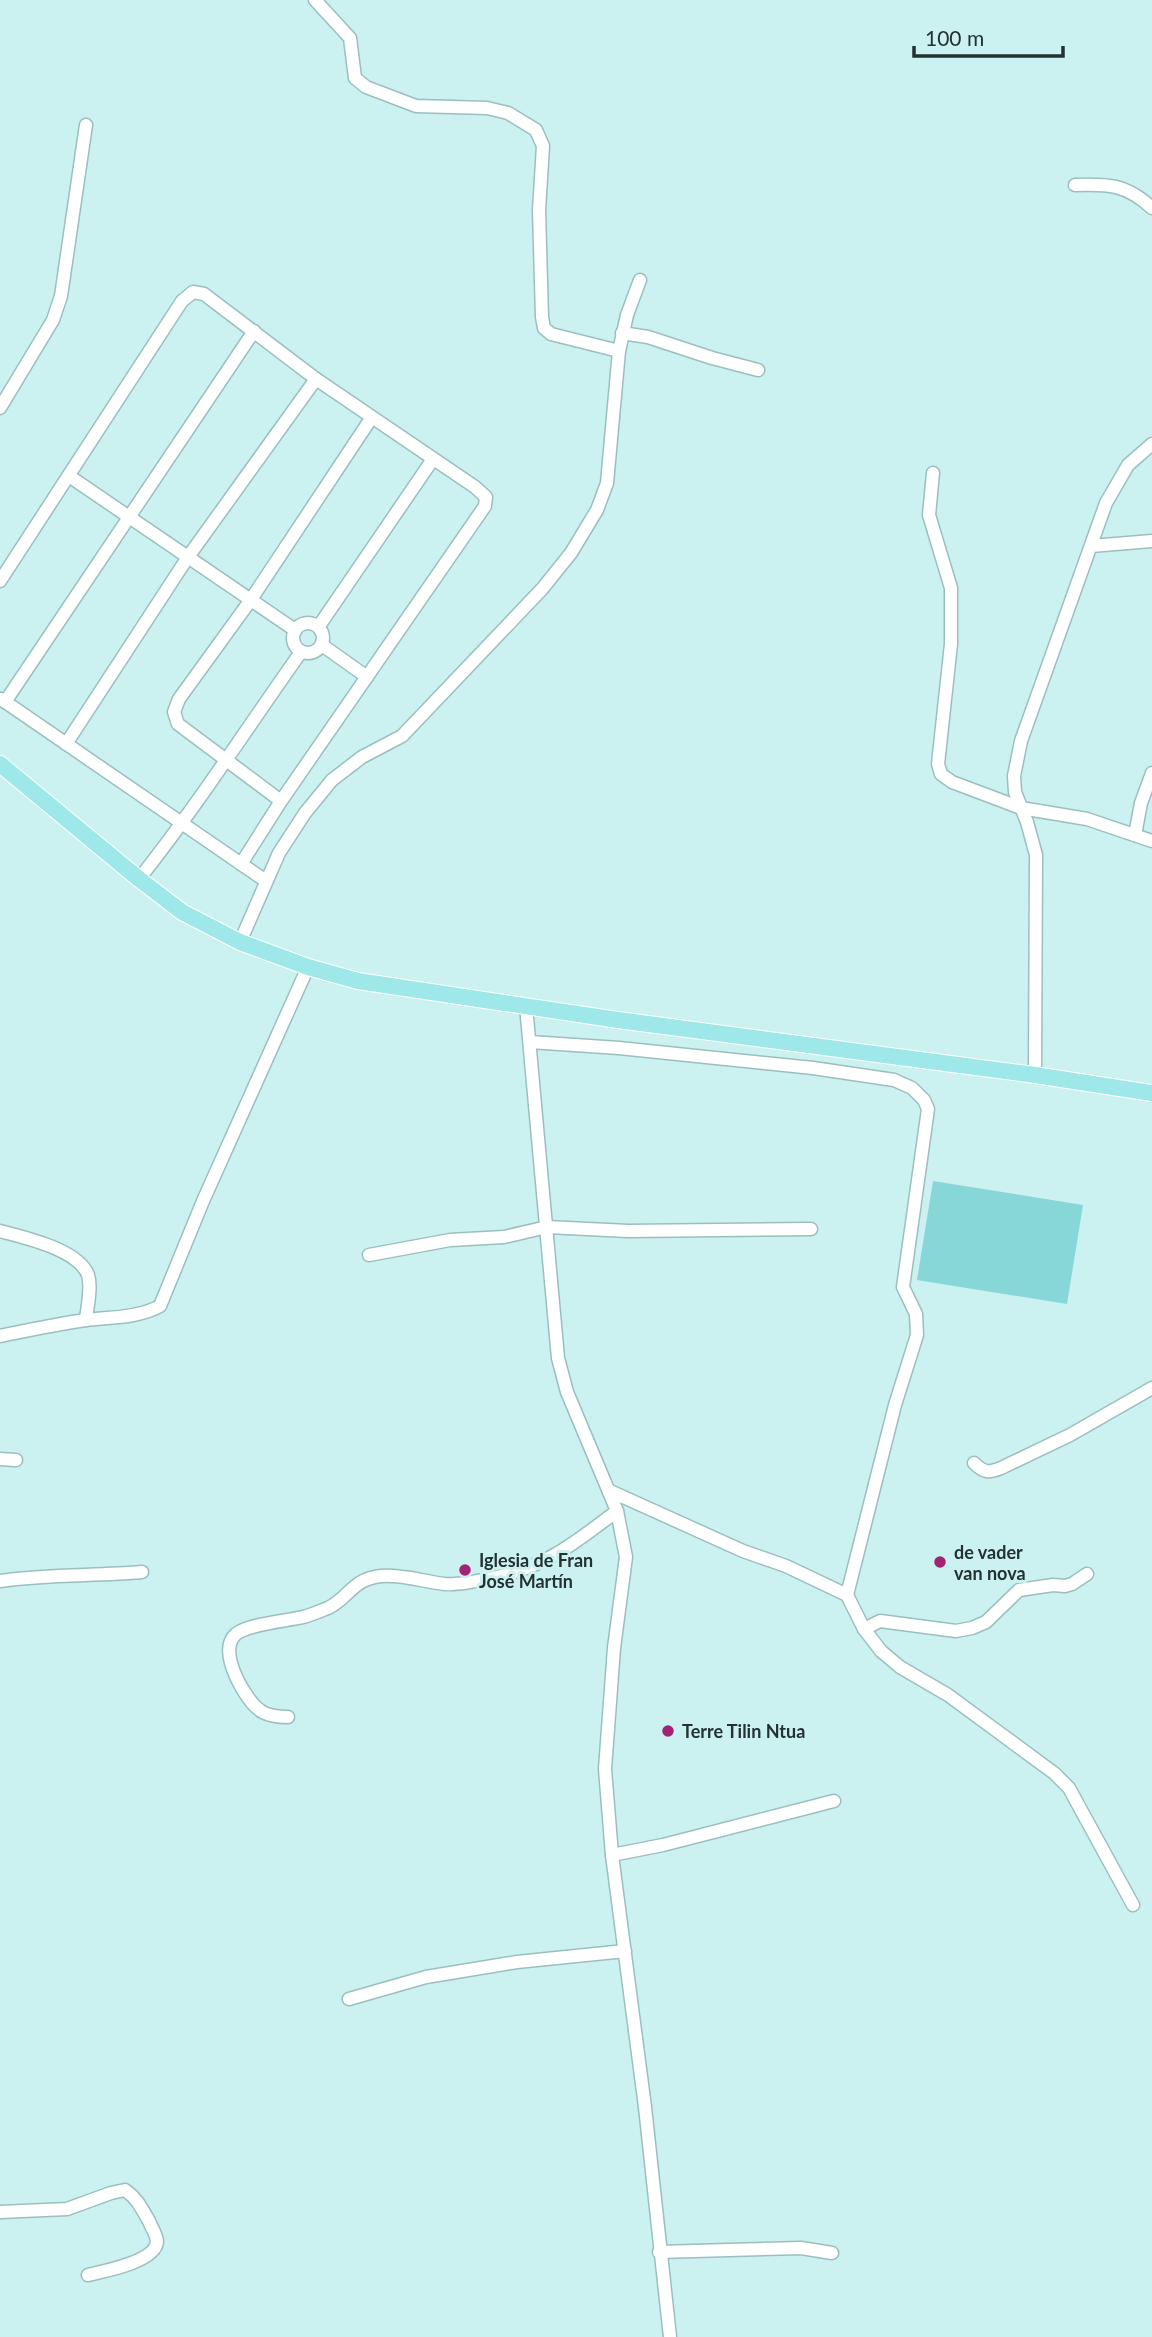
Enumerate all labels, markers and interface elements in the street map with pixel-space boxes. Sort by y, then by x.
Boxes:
scale bar [914,14,1063,58]
text: 100 m [925,25,984,50]
place label: de vader van nova [954,1541,1026,1584]
place label: Iglesia de Fran José Martín [479,1549,593,1592]
marker: de vader van nova [932,1554,948,1570]
marker: Iglesia de Fran José Martín [457,1562,473,1578]
place label: Terre Tilin Ntua [682,1720,805,1742]
marker: Terre Tilin Ntua [660,1723,676,1739]

